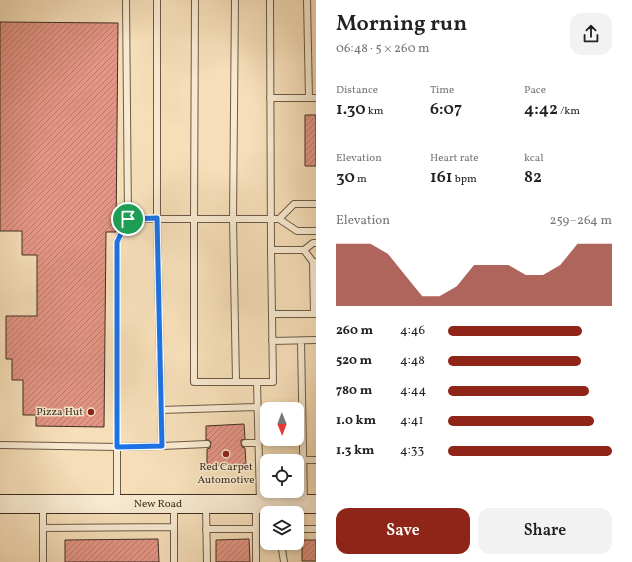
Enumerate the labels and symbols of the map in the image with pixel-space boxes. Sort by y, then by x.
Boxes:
pin [111,202,145,236]
north arrow [260,402,304,446]
place label: Pizza Hut [36,405,83,420]
marker: Pizza Hut [86,407,96,417]
marker: Red Carpet Automotive [221,449,231,459]
place label: Red Carpet Automotive [197,460,255,488]
street label: New Road [134,497,182,512]

